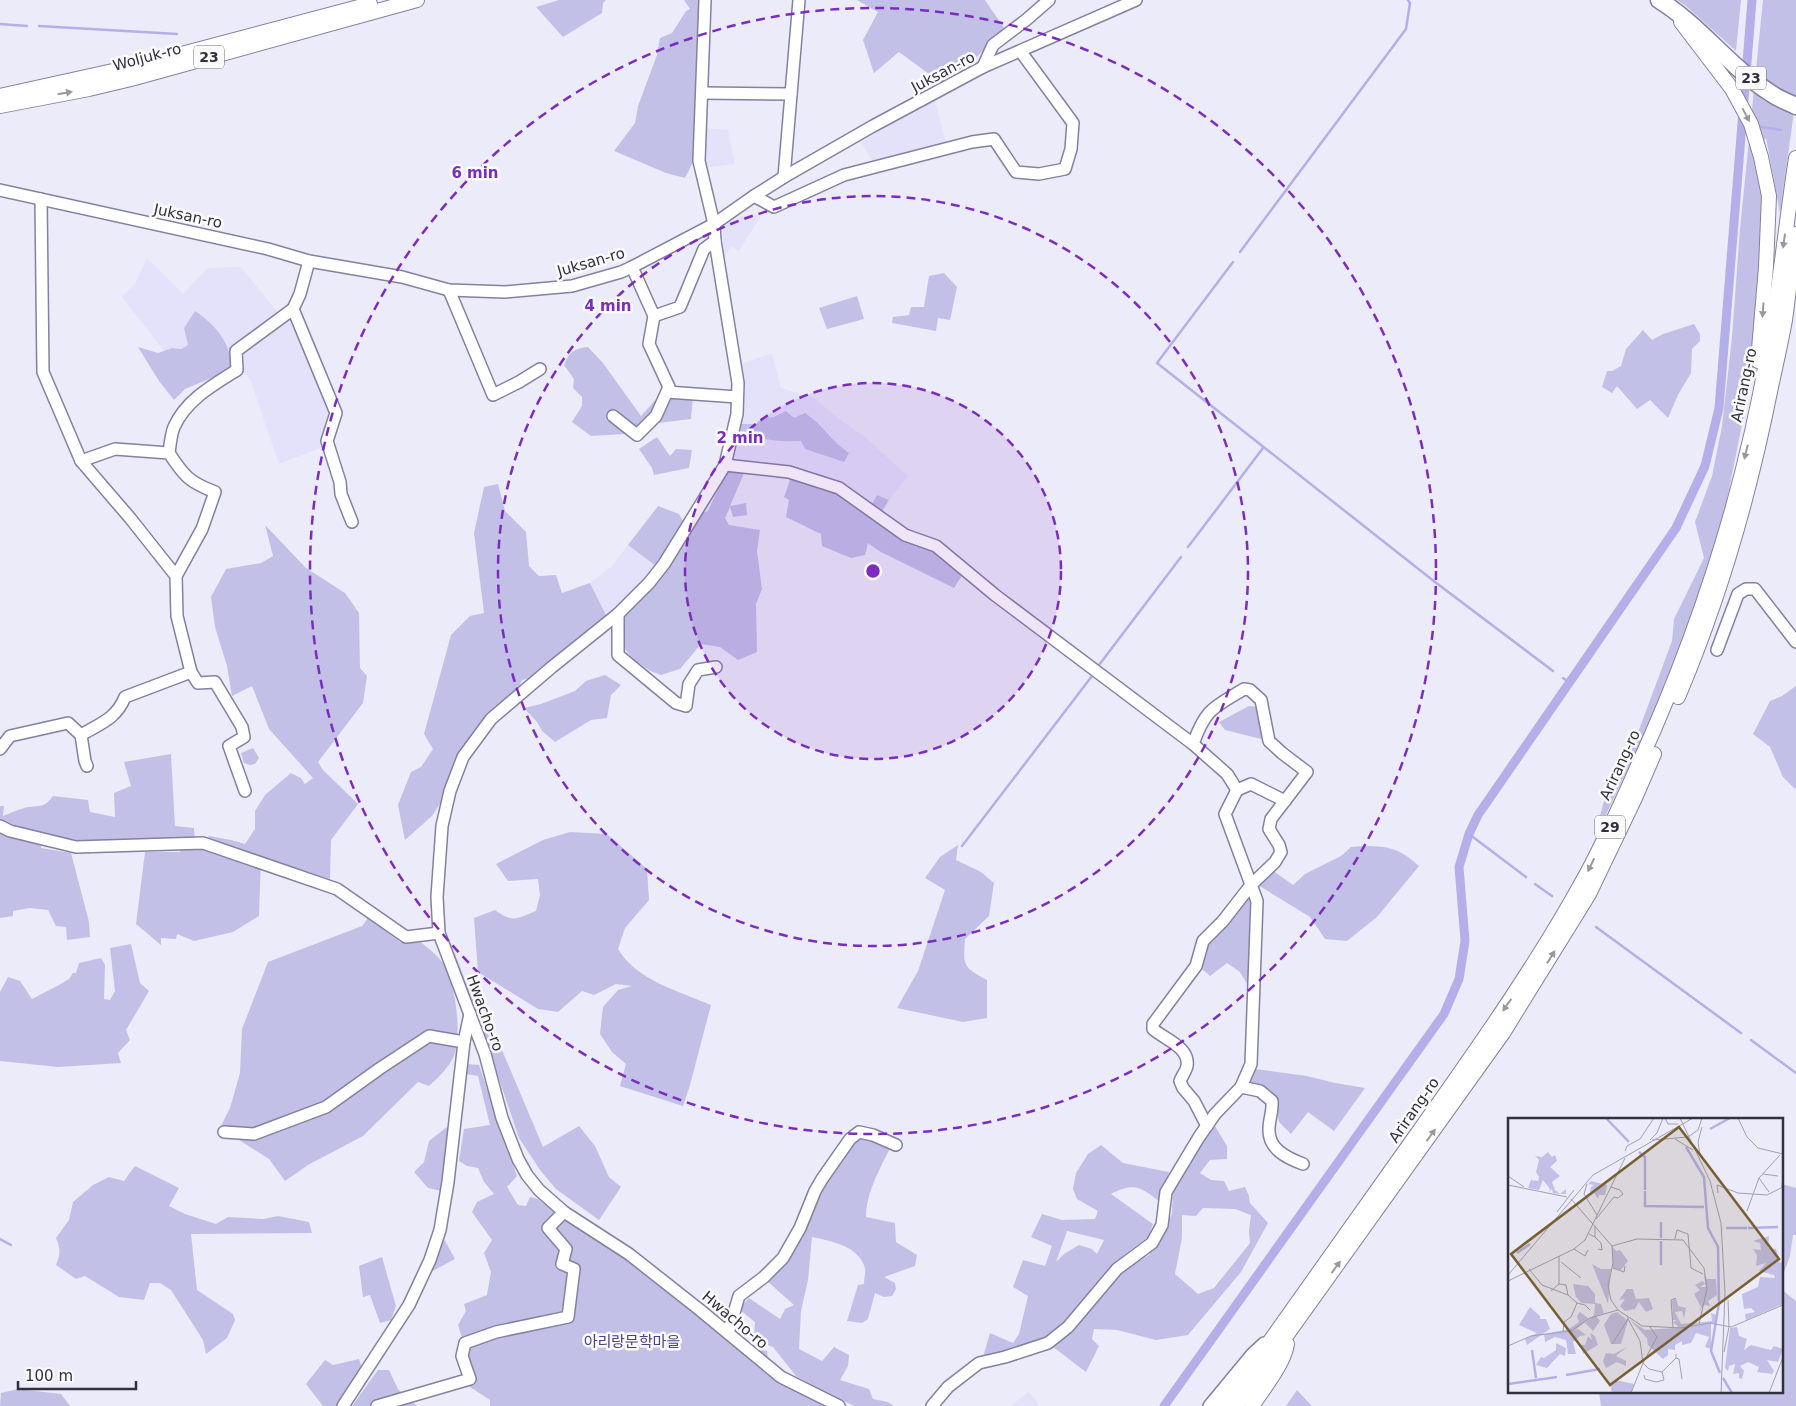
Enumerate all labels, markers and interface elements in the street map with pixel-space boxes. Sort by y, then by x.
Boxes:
street label: Woljuk-ro [111,39,183,75]
road number: 23 [194,46,224,68]
street label: Juksan-ro [907,48,978,97]
road number: 23 [1736,66,1766,90]
one-way arrow [57,89,73,97]
one-way arrow [1742,107,1750,122]
text: 6 min [451,164,499,182]
street label: Juksan-ro [151,200,224,232]
one-way arrow [1779,233,1787,249]
street label: Juksan-ro [554,244,627,281]
text: 4 min [584,297,632,315]
one-way arrow [1758,303,1766,319]
street label: Arirang-ro [1727,346,1761,424]
text: 2 min [716,429,764,447]
one-way arrow [1742,445,1750,460]
centre of rings [864,562,882,580]
street label: Arirang-ro [1596,727,1644,803]
road number: 29 [1595,816,1625,839]
one-way arrow [1587,858,1595,873]
one-way arrow [1546,950,1555,964]
street label: Hwacho-ro [463,972,507,1054]
one-way arrow [1503,998,1512,1012]
street label: Arirang-ro [1385,1074,1443,1146]
inset map [1508,1118,1784,1394]
one-way arrow [1425,1129,1436,1142]
one-way arrow [1331,1260,1341,1274]
street label: Hwacho-ro [698,1287,772,1353]
park label: 아리랑문학마을 [584,1333,680,1351]
scale bar [18,1358,135,1390]
text: 100 m [25,1367,73,1385]

